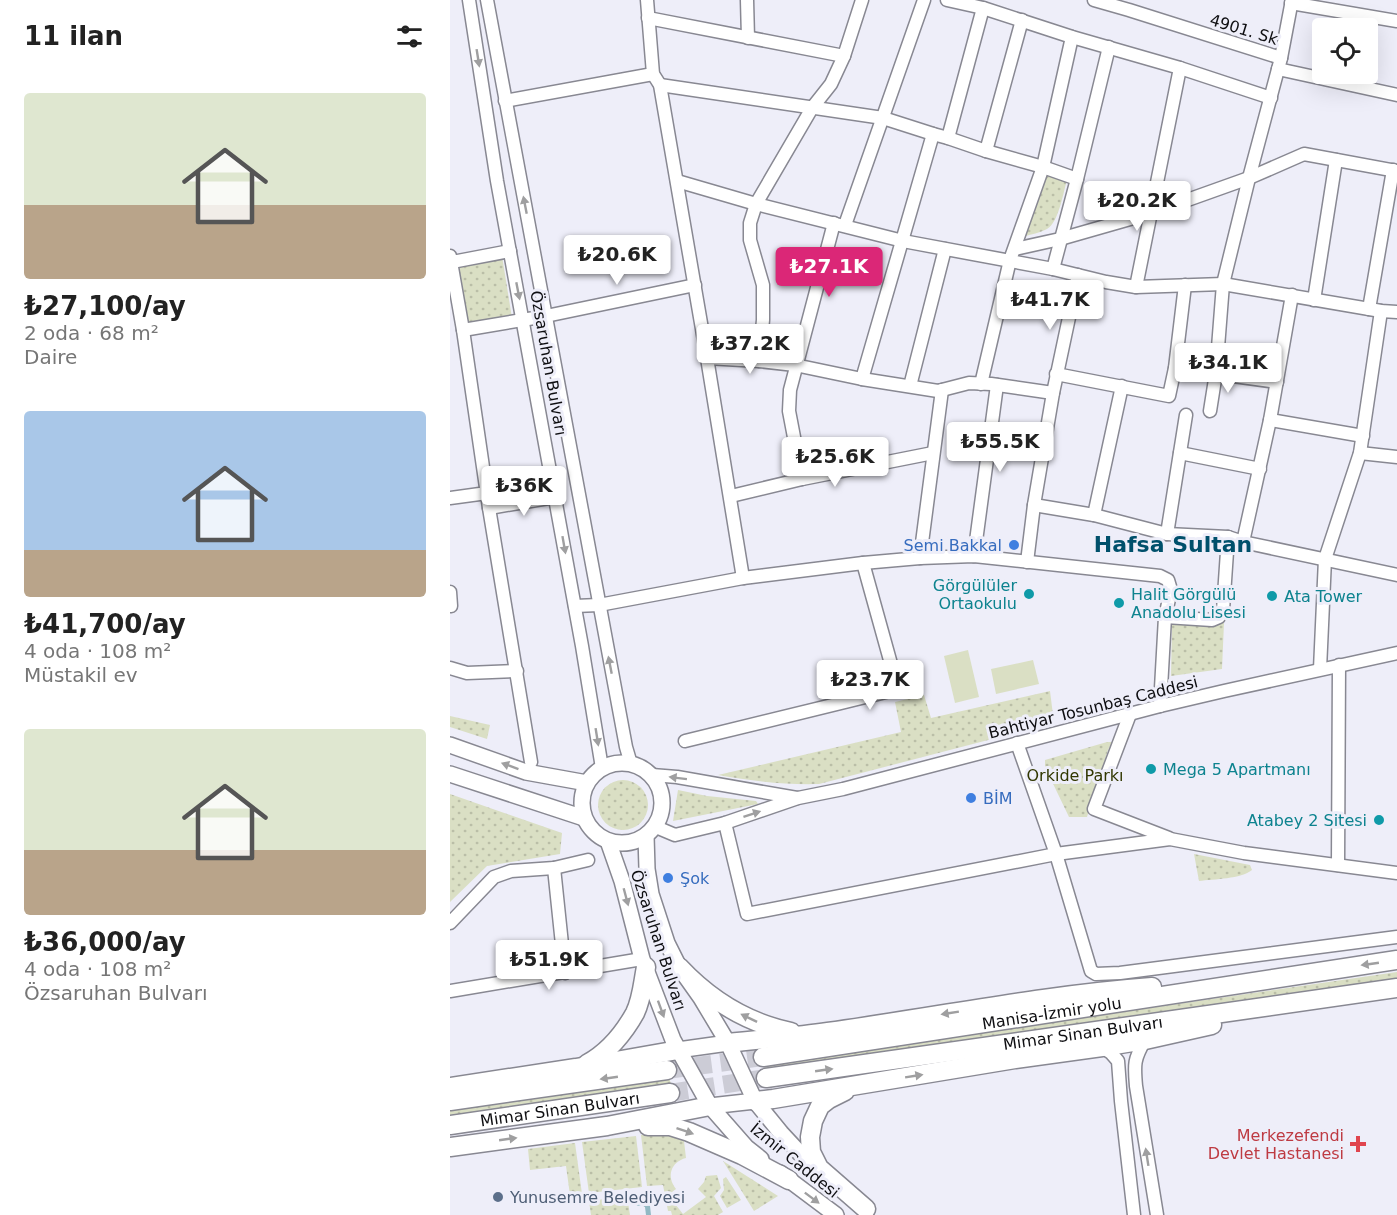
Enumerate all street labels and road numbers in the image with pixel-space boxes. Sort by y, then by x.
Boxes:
street label: 4901. Sk [1207,10,1281,49]
street label: Özsaruhan Bulvarı [526,289,571,437]
street label: Bahtiyar Tosunbaş Caddesi [986,672,1200,743]
street label: Özsaruhan Bulvarı [627,867,690,1013]
street label: Manisa-İzmir yolu [981,993,1123,1033]
street label: Mimar Sinan Bulvarı [1002,1013,1164,1054]
street label: Mimar Sinan Bulvarı [479,1089,641,1131]
street label: İzmir Caddesi [746,1119,843,1202]

